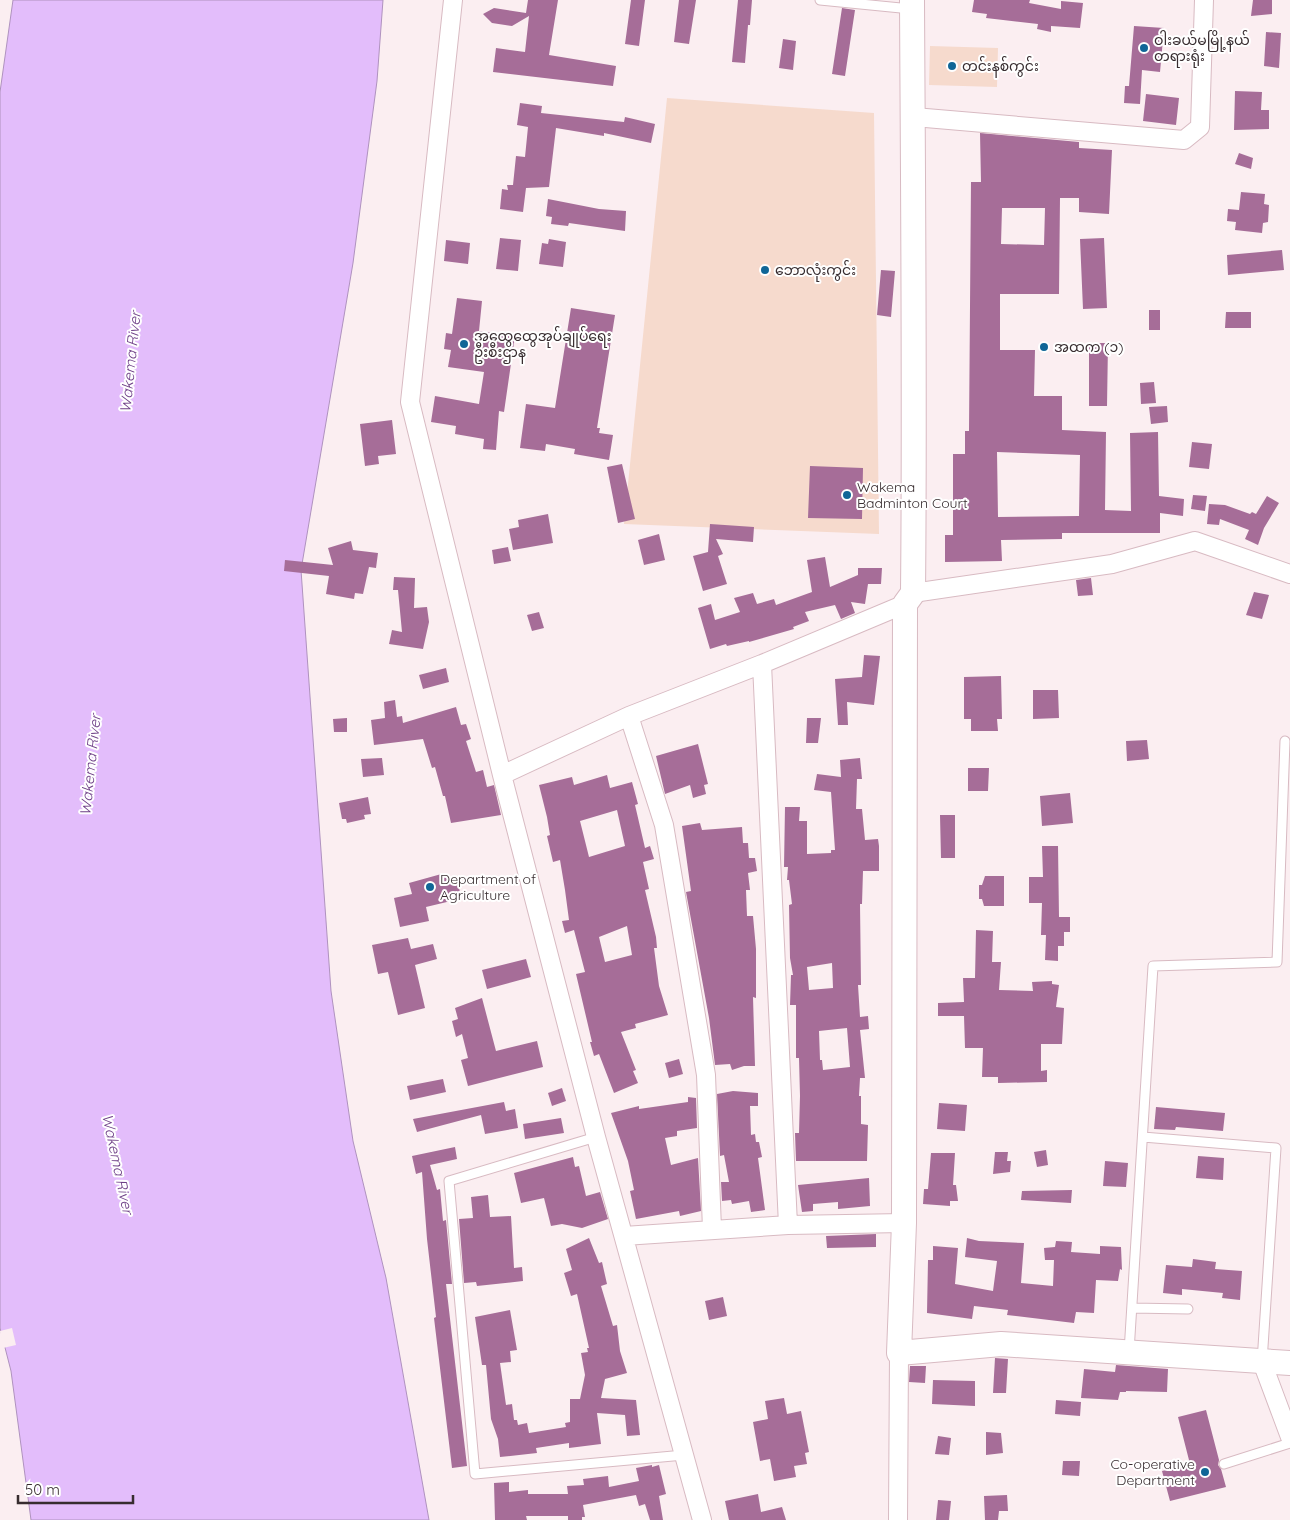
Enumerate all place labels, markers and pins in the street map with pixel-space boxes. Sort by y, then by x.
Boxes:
place label: ဝါးခယ်မမြို့နယ် တရားရုံး [1154,30,1250,68]
marker: ဝါးခယ်မမြို့နယ် တရားရုံး [1138,42,1150,54]
place label: တင်းနစ်ကွင်း [962,56,1039,78]
marker: တင်းနစ်ကွင်း [946,60,958,72]
place label: ဘောလုံးကွင်း [775,260,856,282]
marker: ဘောလုံးကွင်း [759,264,771,276]
place label: အထွေထွေအုပ်ချုပ်ရေး ဦးစီးဌာန [474,326,612,364]
marker: အထွေထွေအုပ်ချုပ်ရေး ဦးစီးဌာန [458,338,470,350]
place label: အထက (၁) [1054,338,1123,356]
marker: အထက (၁) [1038,341,1050,353]
place label: Wakema Badminton Court [857,478,968,512]
marker: Wakema Badminton Court [841,489,853,501]
place label: Department of Agriculture [440,870,536,904]
marker: Department of Agriculture [424,881,436,893]
place label: Co-operative Department [1110,1455,1195,1489]
marker: Co-operative Department [1199,1466,1211,1478]

